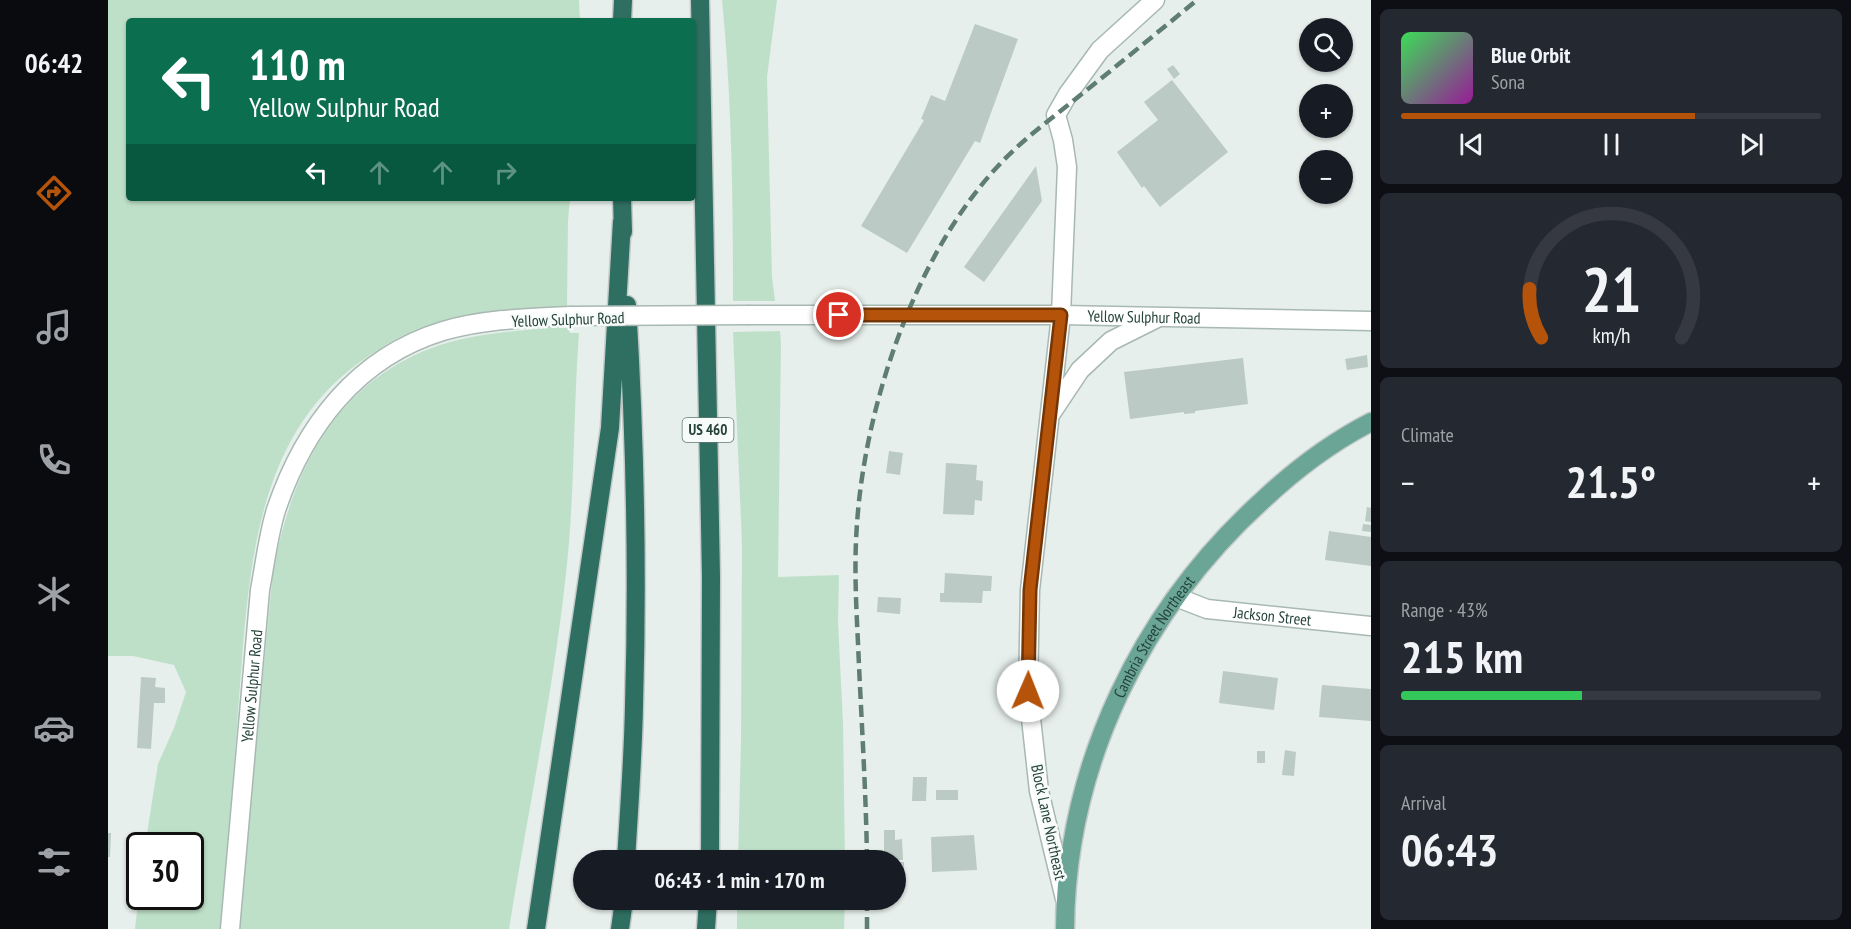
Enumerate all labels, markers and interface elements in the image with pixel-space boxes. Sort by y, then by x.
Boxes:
map controls [1299,18,1353,204]
button: search [1299,18,1353,72]
text: 110 m [249,37,346,92]
text: Blue Orbit [1491,41,1570,69]
icon: left [150,42,228,120]
text: 06:42 [25,46,83,80]
text: Sona [1491,69,1525,95]
button: + [1299,84,1353,138]
text: Yellow Sulphur Road [249,90,440,124]
icon: previous [1455,128,1488,161]
icon: pause [1595,128,1628,161]
icon: next [1735,128,1768,161]
button: − [1299,150,1353,204]
icon: left [300,156,333,189]
icon: ahead [363,156,396,189]
icon: ahead [426,156,459,189]
icon: right [489,156,522,189]
icon: directions [33,172,75,214]
text: 21 [1581,248,1641,329]
pin [813,289,864,340]
icon: arrive [822,298,855,331]
icon: music [33,306,75,348]
street label: Yellow Sulphur Road [1087,306,1201,328]
street label: Yellow Sulphur Road [511,307,625,331]
text: km/h [1592,321,1630,349]
road number: US 460 [682,418,734,442]
text: Climate [1401,422,1454,448]
icon: phone [33,439,75,481]
text: 21.5° [1566,452,1656,510]
text: − [1401,461,1415,504]
text: + [1807,461,1821,504]
street label: Cambria Street Northeast [1109,571,1199,701]
icon: climate [33,573,75,615]
text: Range · 43% [1401,597,1488,623]
street label: Jackson Street [1232,602,1313,630]
text: 215 km [1401,627,1523,685]
street label: Yellow Sulphur Road [237,629,266,743]
position arrow [996,659,1060,723]
icon: car [33,707,75,749]
street label: Block Lane Northeast [1027,762,1071,882]
text: Arrival [1401,790,1446,816]
text: 06:43 [1401,820,1498,878]
speed limit sign: 30 [126,832,204,910]
icon: filters [33,841,75,883]
text: 06:43 · 1 min · 170 m [654,866,825,894]

